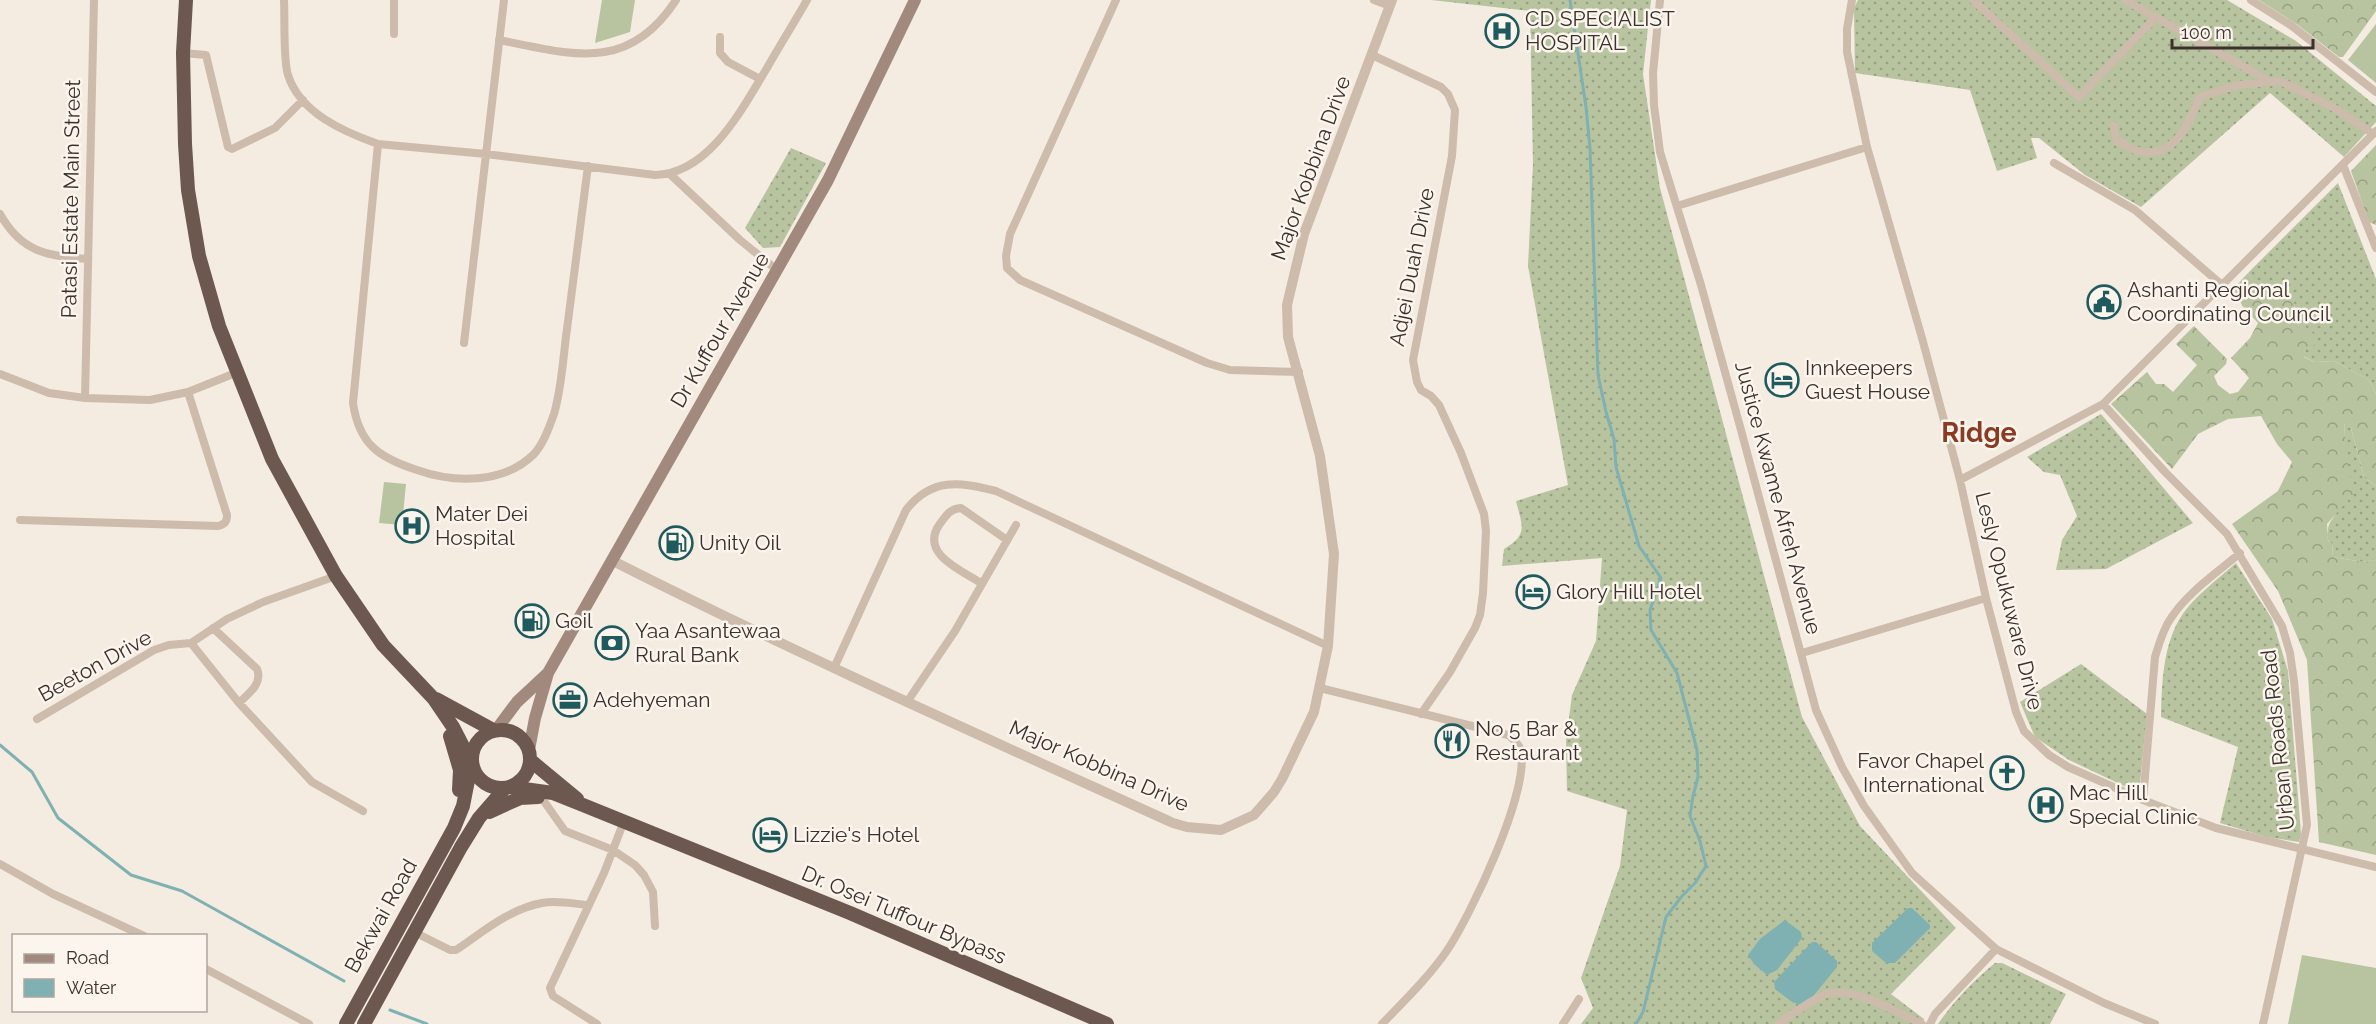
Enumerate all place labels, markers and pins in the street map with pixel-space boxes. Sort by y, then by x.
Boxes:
place label: CD SPECIALIST HOSPITAL [1525,6,1675,55]
hospital icon: CD SPECIALIST HOSPITAL [1484,13,1520,49]
place label: Ashanti Regional Coordinating Council [2127,277,2331,326]
public building icon: Ashanti Regional Coordinating Council [2086,284,2122,320]
place label: Innkeepers Guest House [1805,355,1930,404]
hotel icon: Innkeepers Guest House [1764,362,1800,398]
place label: Mater Dei Hospital [435,501,528,550]
hospital icon: Mater Dei Hospital [394,508,430,544]
fuel station icon: Unity Oil [658,525,694,561]
place label: Unity Oil [699,530,781,555]
hotel icon: Glory Hill Hotel [1515,574,1551,610]
place label: Glory Hill Hotel [1556,579,1702,604]
fuel station icon: Goil [514,603,550,639]
place label: Goil [555,608,593,633]
place label: Yaa Asantewaa Rural Bank [635,618,781,667]
bank icon: Yaa Asantewaa Rural Bank [594,625,630,661]
office icon: Adehyeman [552,682,588,718]
place label: Adehyeman [593,687,711,712]
place label: No 5 Bar & Restaurant [1475,716,1580,765]
restaurant icon: No 5 Bar & Restaurant [1434,723,1470,759]
place label: Favor Chapel International [1857,748,1984,797]
church icon: Favor Chapel International [1989,755,2025,791]
place label: Mac Hill Special Clinic [2069,780,2198,829]
hospital icon: Mac Hill Special Clinic [2028,787,2064,823]
hotel icon: Lizzie's Hotel [752,817,788,853]
place label: Lizzie's Hotel [793,822,919,847]

